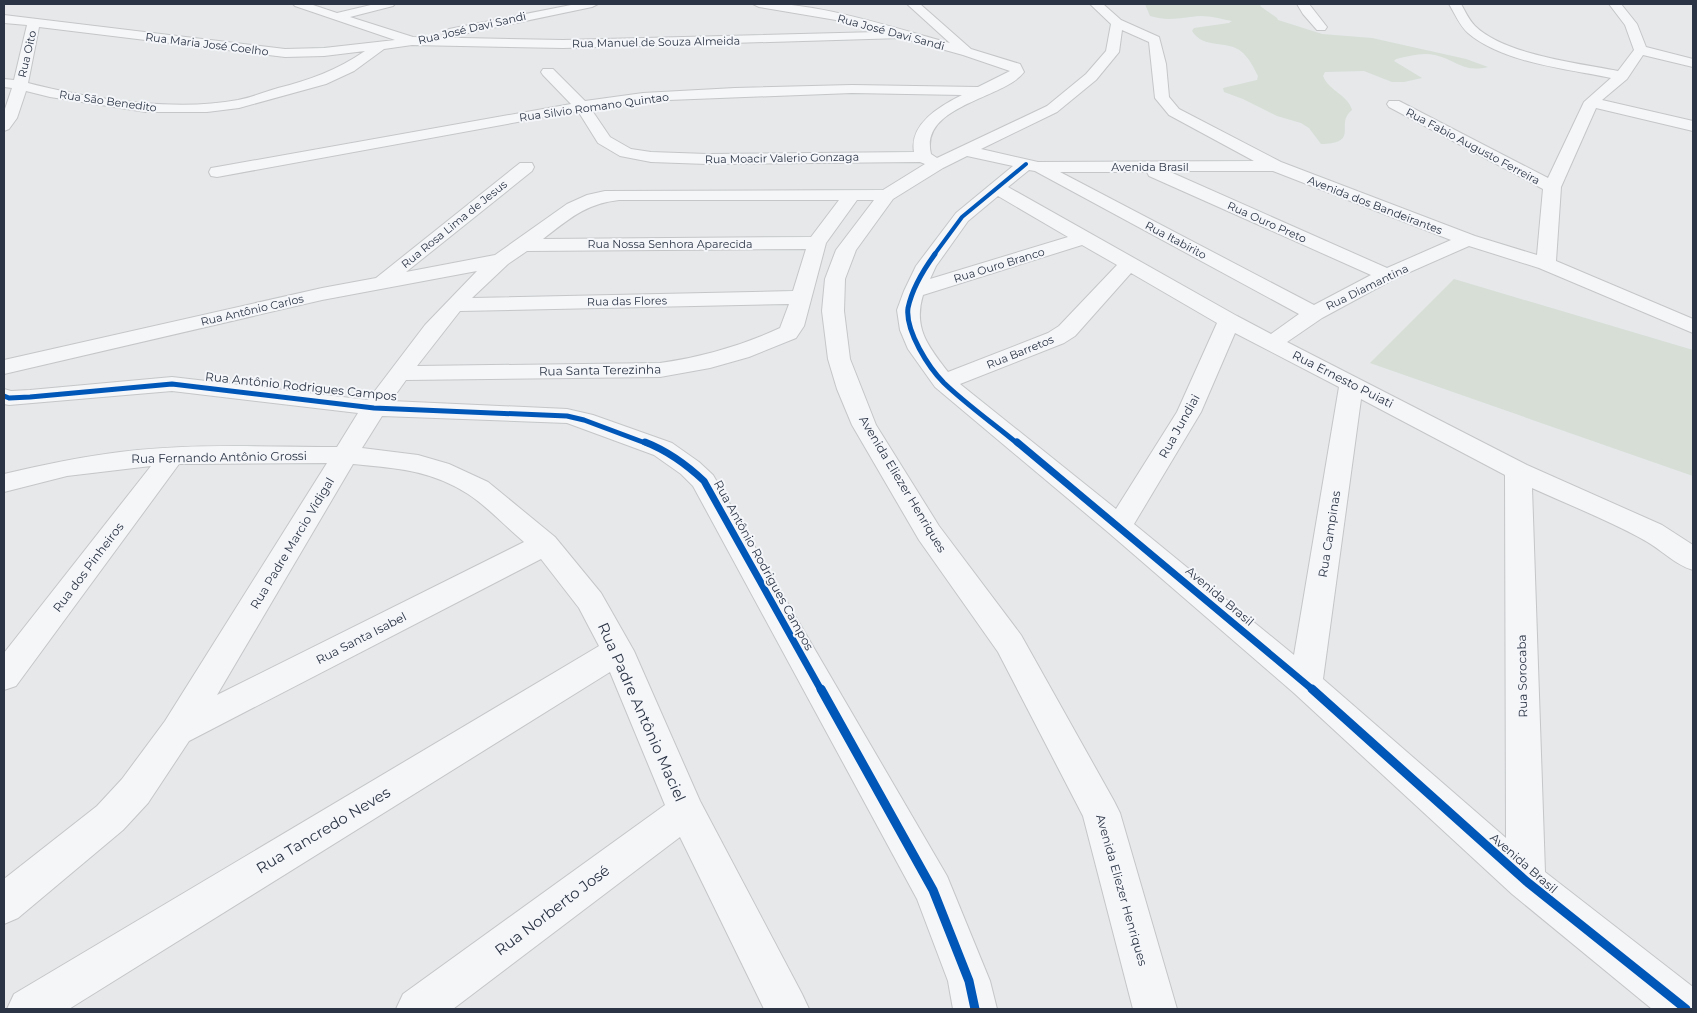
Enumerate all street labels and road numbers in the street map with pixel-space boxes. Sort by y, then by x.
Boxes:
street label: Rua José Davi Sandi [417,9,527,47]
street label: Rua José Davi Sandi [836,11,946,53]
street label: Rua Oito [15,29,39,79]
street label: Rua Maria José Coelho [145,29,270,59]
street label: Rua Manuel de Souza Almeida [572,34,740,50]
street label: Rua São Benedito [58,87,158,115]
street label: Rua Silvio Romano Quintao [518,90,670,124]
street label: Rua Fabio Augusto Ferreira [1404,105,1542,187]
street label: Rua Moacir Valerio Gonzaga [705,150,859,166]
street label: Avenida Brasil [1111,160,1189,174]
street label: Avenida dos Bandeirantes [1306,173,1445,237]
street label: Rua Rosa Lima de Jesus [398,177,510,271]
street label: Rua Ouro Preto [1225,198,1309,246]
street label: Rua Itabirito [1143,218,1209,262]
street label: Rua Nossa Senhora Aparecida [588,237,752,251]
street label: Rua Ouro Branco [952,244,1046,286]
street label: Rua Diamantina [1323,261,1411,313]
street label: Rua Antônio Carlos [199,291,305,329]
street label: Rua das Flores [587,293,668,309]
street label: Rua Barretos [984,332,1056,372]
street label: Rua Ernesto Puiati [1290,347,1396,411]
street label: Rua Santa Terezinha [539,361,661,379]
street label: Rua Antônio Rodrigues Campos [205,368,398,404]
street label: Rua Jundiai [1155,391,1203,461]
street label: Avenida Eliezer Henriques [856,413,950,555]
street label: Rua Fernando Antônio Grossi [131,448,307,466]
street label: Rua Padre Marcio Vidigal [247,475,337,611]
street label: Rua Antônio Rodrigues Campos [711,477,817,653]
street label: Rua Campinas [1315,489,1343,578]
street label: Rua dos Pinheiros [49,519,127,615]
street label: Avenida Brasil [1183,563,1257,629]
street label: Rua Santa Isabel [313,609,409,667]
street label: Rua Padre Antônio Maciel [594,619,690,805]
street label: Rua Sorocaba [1514,634,1530,718]
street label: Rua Tancredo Neves [252,782,394,878]
street label: Avenida Eliezer Henriques [1093,813,1151,968]
street label: Avenida Brasil [1487,830,1561,896]
street label: Rua Norberto José [491,861,613,959]

